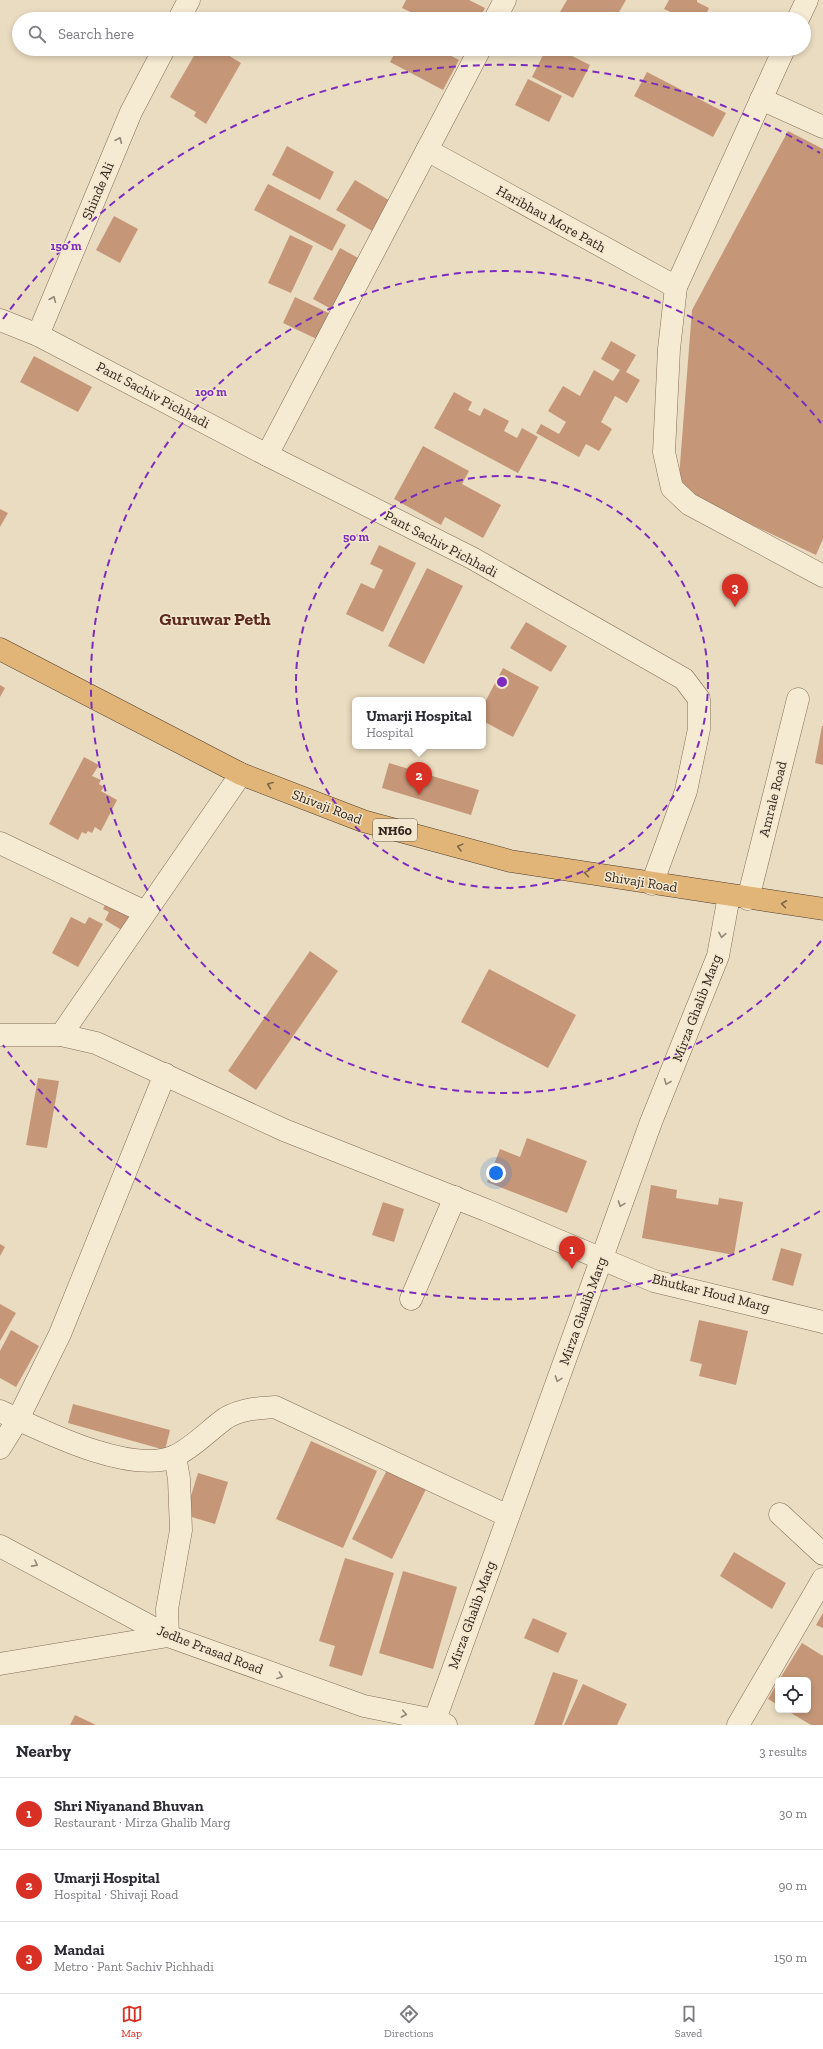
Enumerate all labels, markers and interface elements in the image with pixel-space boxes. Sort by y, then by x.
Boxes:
search box [12,12,811,56]
icon: search [26,23,48,45]
text: Search here [58,25,134,43]
one-way arrow [114,137,122,145]
street label: Shinde Ali [78,160,118,222]
street label: Haribhau More Path [493,182,609,256]
text: 150 m [51,239,82,253]
one-way arrow [48,295,56,302]
street label: Pant Sachiv Pichhadi [93,358,213,432]
text: 100 m [195,385,227,399]
street label: Pant Sachiv Pichhadi [381,507,501,581]
text: 50 m [343,530,369,544]
pin: 3 [722,574,748,607]
district label: Guruwar Peth [159,608,271,630]
centre of rings [495,675,509,689]
popup [352,697,486,749]
text: Umarji Hospital [366,707,472,725]
text: Hospital [366,725,413,740]
street label: Amrale Road [755,759,791,839]
pin: 2 [406,762,432,795]
one-way arrow [266,781,273,789]
street label: Shivaji Road [290,786,365,828]
road number: NH60 [373,819,417,841]
one-way arrow [456,844,463,852]
street label: Shivaji Road [603,868,679,896]
one-way arrow [584,869,590,878]
one-way arrow [781,900,787,909]
one-way arrow [718,931,727,938]
street label: Mirza Ghalib Marg [669,952,725,1064]
one-way arrow [664,1079,672,1086]
your location [486,1163,506,1183]
one-way arrow [618,1200,626,1207]
pin: 1 [559,1236,585,1269]
street label: Mirza Ghalib Marg [556,1254,611,1367]
street label: Bhutkar Houd Marg [650,1270,772,1316]
one-way arrow [554,1375,562,1382]
street label: Mirza Ghalib Marg [445,1558,500,1671]
one-way arrow [31,1559,38,1566]
street label: Jedhe Prasad Road [154,1622,266,1678]
one-way arrow [276,1671,283,1679]
map controls [775,1677,811,1713]
button: locate [775,1677,811,1713]
one-way arrow [401,1709,407,1717]
text: Nearby [16,1741,71,1761]
text: 3 results [759,1744,807,1759]
text: Shri Niyanand Bhuvan [54,1797,204,1815]
text: 1 [26,1806,32,1821]
text: 30 m [779,1806,807,1821]
text: Restaurant · Mirza Ghalib Marg [54,1815,230,1830]
text: Umarji Hospital [54,1869,160,1887]
text: 2 [26,1878,32,1893]
text: 90 m [778,1878,807,1893]
text: Hospital · Shivaji Road [54,1887,178,1902]
text: Mandai [54,1941,105,1959]
text: 3 [26,1950,32,1965]
text: 150 m [774,1950,807,1965]
text: Metro · Pant Sachiv Pichhadi [54,1959,214,1974]
tab: Map [121,2003,143,2040]
tab: Directions [384,2003,434,2040]
tab: Saved [675,2003,702,2040]

